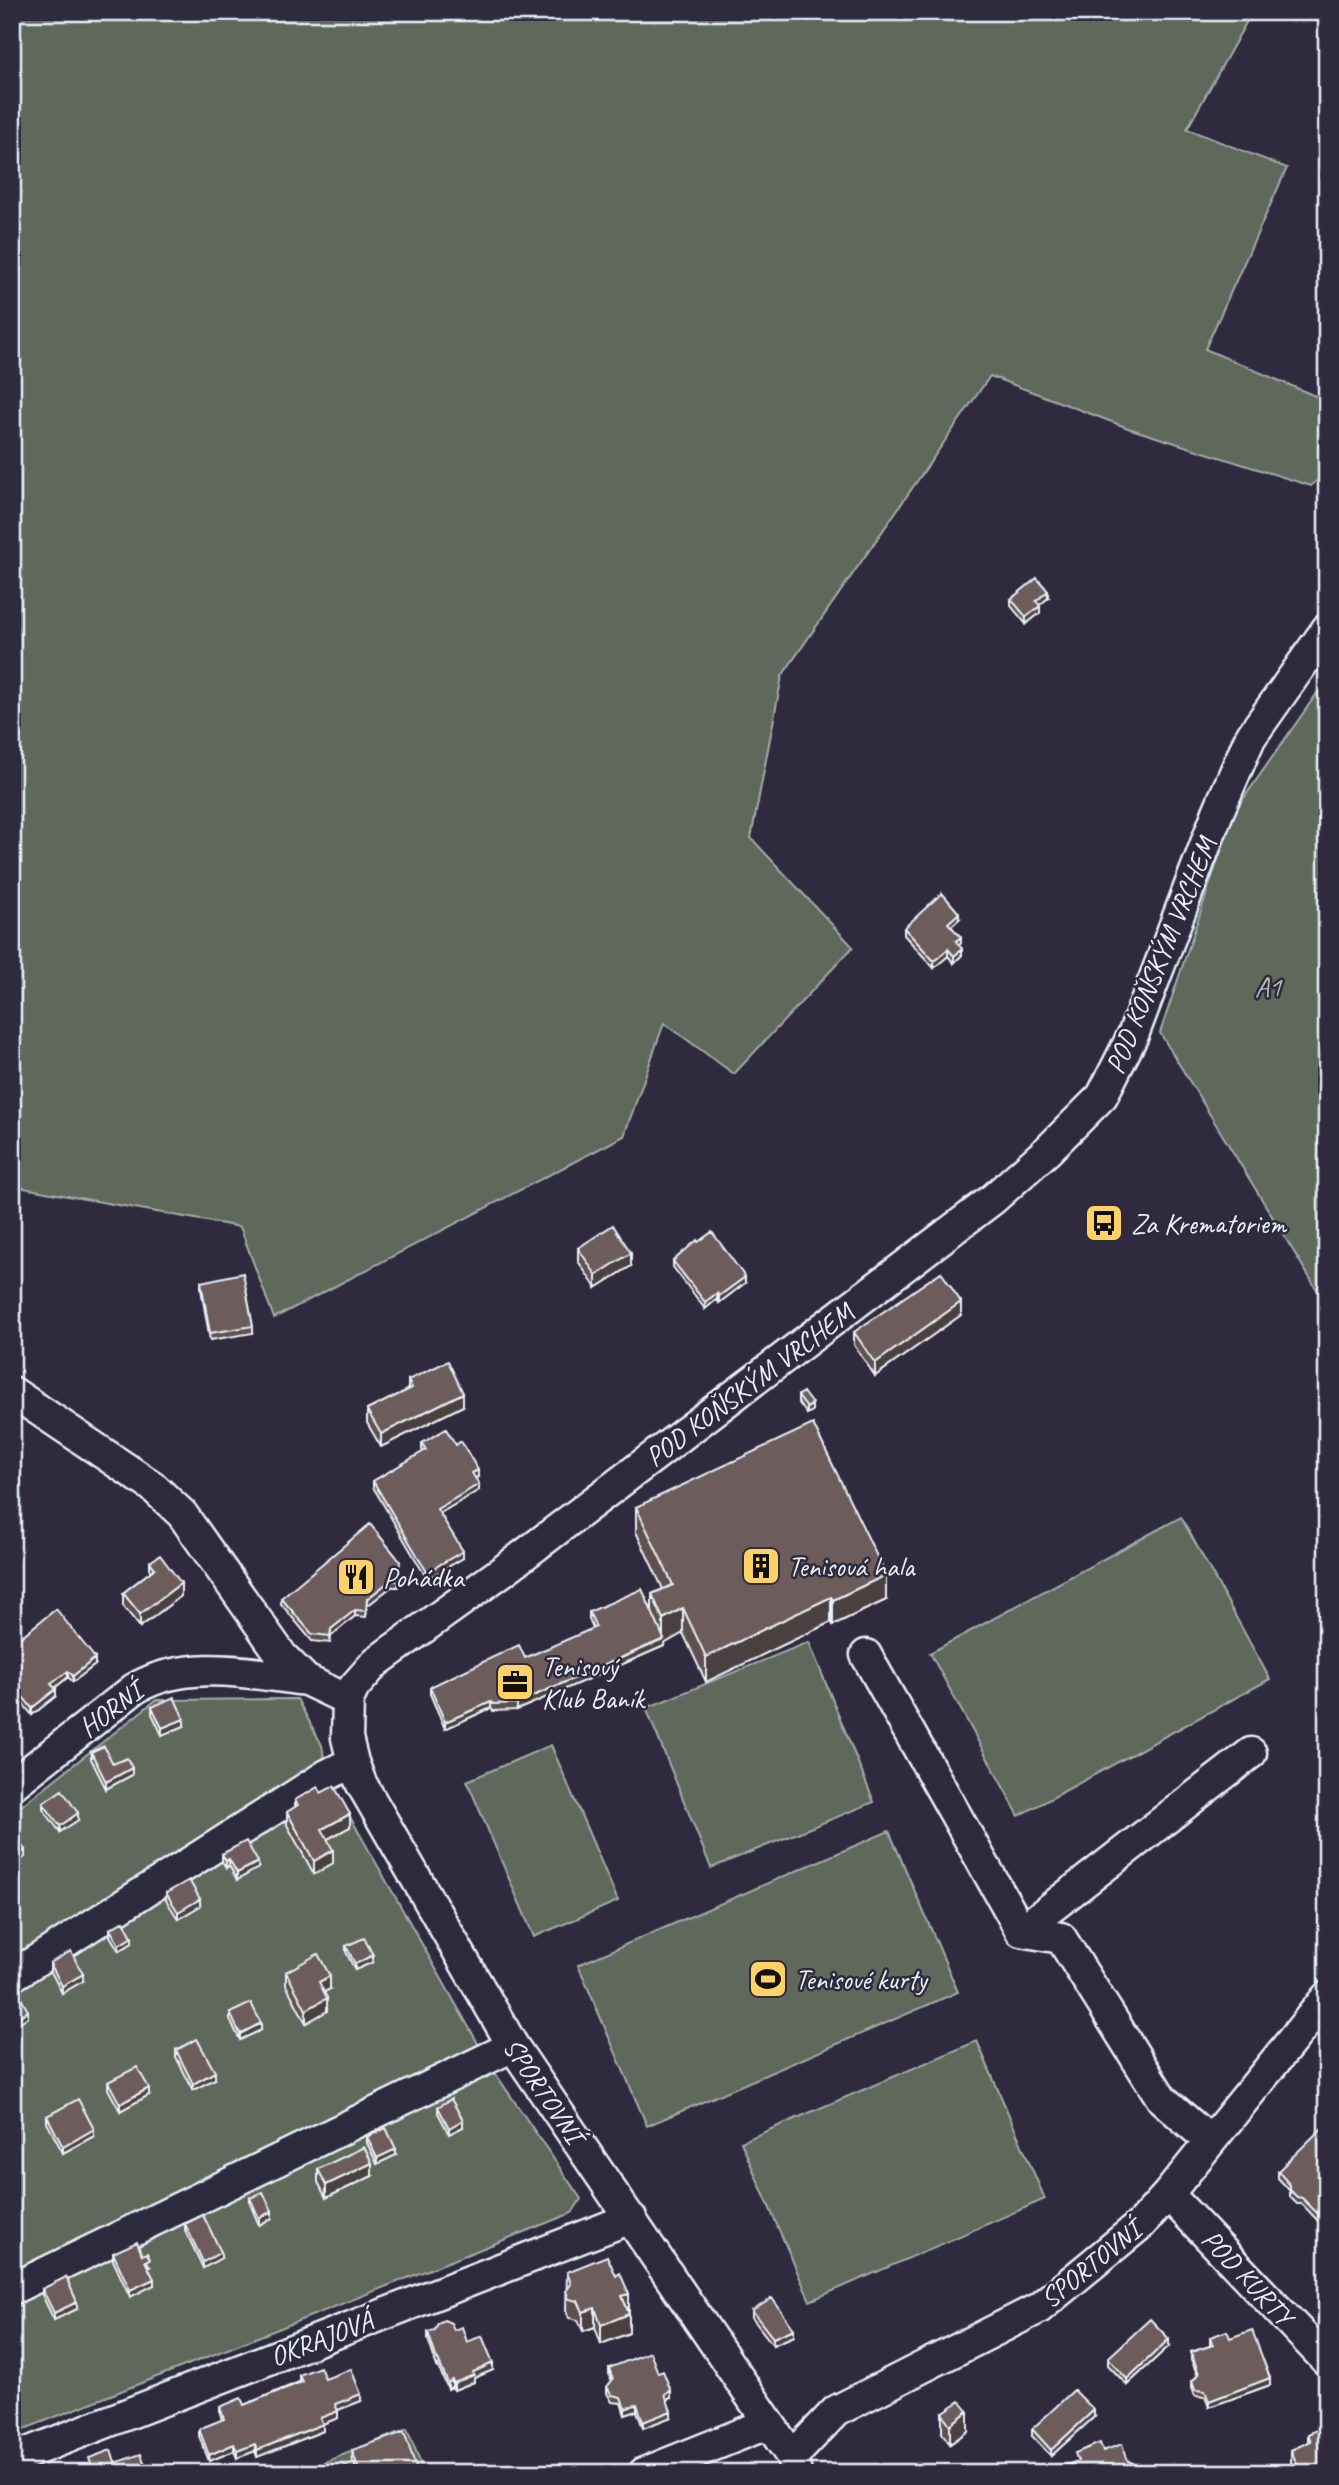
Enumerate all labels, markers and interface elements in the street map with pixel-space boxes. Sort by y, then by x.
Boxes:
street label: POD KOŇSKÝM VRCHEM [1097,830,1225,1079]
park label: A1 [1255,969,1283,1004]
bus stop icon: Za Krematoriem [1083,1202,1125,1244]
place label: Za Krematoriem [1131,1206,1288,1241]
street label: POD KOŇSKÝM VRCHEM [638,1293,862,1474]
building icon: Tenisová hala [740,1545,782,1587]
place label: Tenisová hala [788,1549,916,1584]
restaurant icon: Pohádka [335,1556,377,1598]
place label: Pohádka [383,1560,465,1595]
place label: Tenisový Klub Baník [542,1649,647,1716]
office icon: Tenisový Klub Baník [494,1661,536,1703]
street label: HORNÍ [72,1671,154,1745]
sports icon: Tenisové kurty [747,1958,789,2000]
place label: Tenisové kurty [795,1962,929,1997]
street label: SPORTOVNÍ [496,2031,595,2154]
street label: SPORTOVNÍ [1033,2210,1152,2316]
street label: POD KURTY [1194,2222,1304,2336]
street label: OKRAJOVÁ [265,2301,381,2374]

